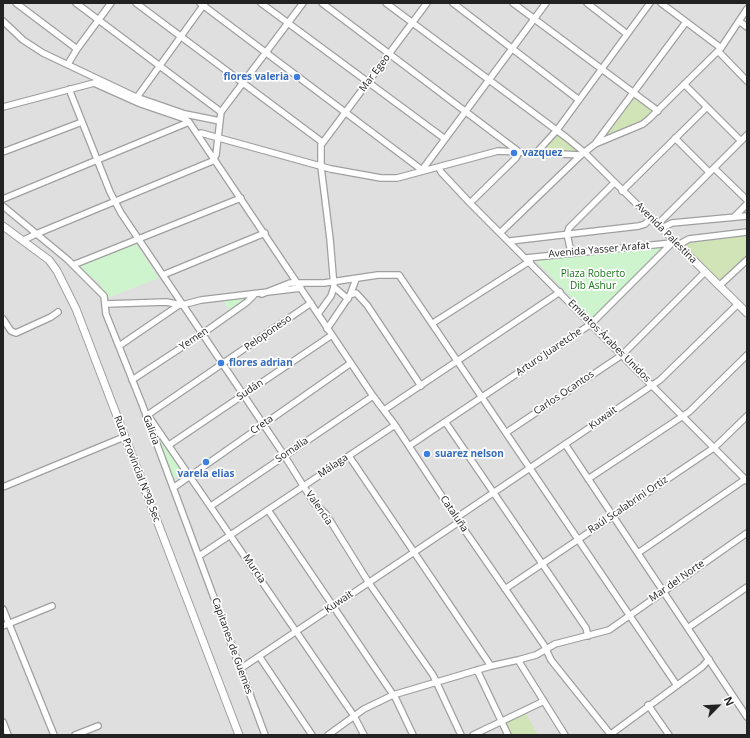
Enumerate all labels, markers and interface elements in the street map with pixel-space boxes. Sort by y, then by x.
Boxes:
street label: Mar Egeo [357,52,393,94]
place label: flores valeria [224,71,289,83]
marker: flores valeria [292,72,302,82]
place label: vazquez [522,147,562,159]
marker: vazquez [509,148,519,158]
street label: Avenida Palestina [633,200,699,266]
street label: Avenida Yasser Arafat [548,240,650,260]
park label: Plaza Roberto Dib Ashur [561,268,625,292]
street label: Emiratos Árabes Unidos [565,297,653,385]
street label: Peloponeso [242,312,294,354]
street label: Yemen [177,325,211,353]
street label: Arturo Juaretche [514,326,584,378]
place label: flores adrian [229,357,293,369]
marker: flores adrian [216,358,226,368]
street label: Carlos Ocantos [531,368,597,418]
street label: Sudán [234,377,266,403]
street label: Kuwait [587,404,619,432]
street label: Creta [248,413,276,437]
street label: Ruta Provincial Nº98 Sec [111,414,163,524]
street label: Galicia [140,414,162,446]
street label: Somalia [273,435,311,465]
place label: suarez nelson [435,448,504,460]
marker: suarez nelson [422,449,432,459]
street label: Málaga [316,452,350,480]
marker: varela elias [201,457,211,467]
place label: varela elias [178,468,234,480]
street label: Raúl Scalabrini Ortiz [586,474,670,536]
street label: Valencia [303,489,335,527]
street label: Cataluña [437,494,471,534]
street label: Murcia [240,552,268,586]
street label: Mar del Norte [647,557,707,605]
street label: Kuwait [323,588,355,616]
street label: Capitanes de Guemes [209,596,255,696]
north arrow [698,686,738,726]
text: N [721,694,738,708]

